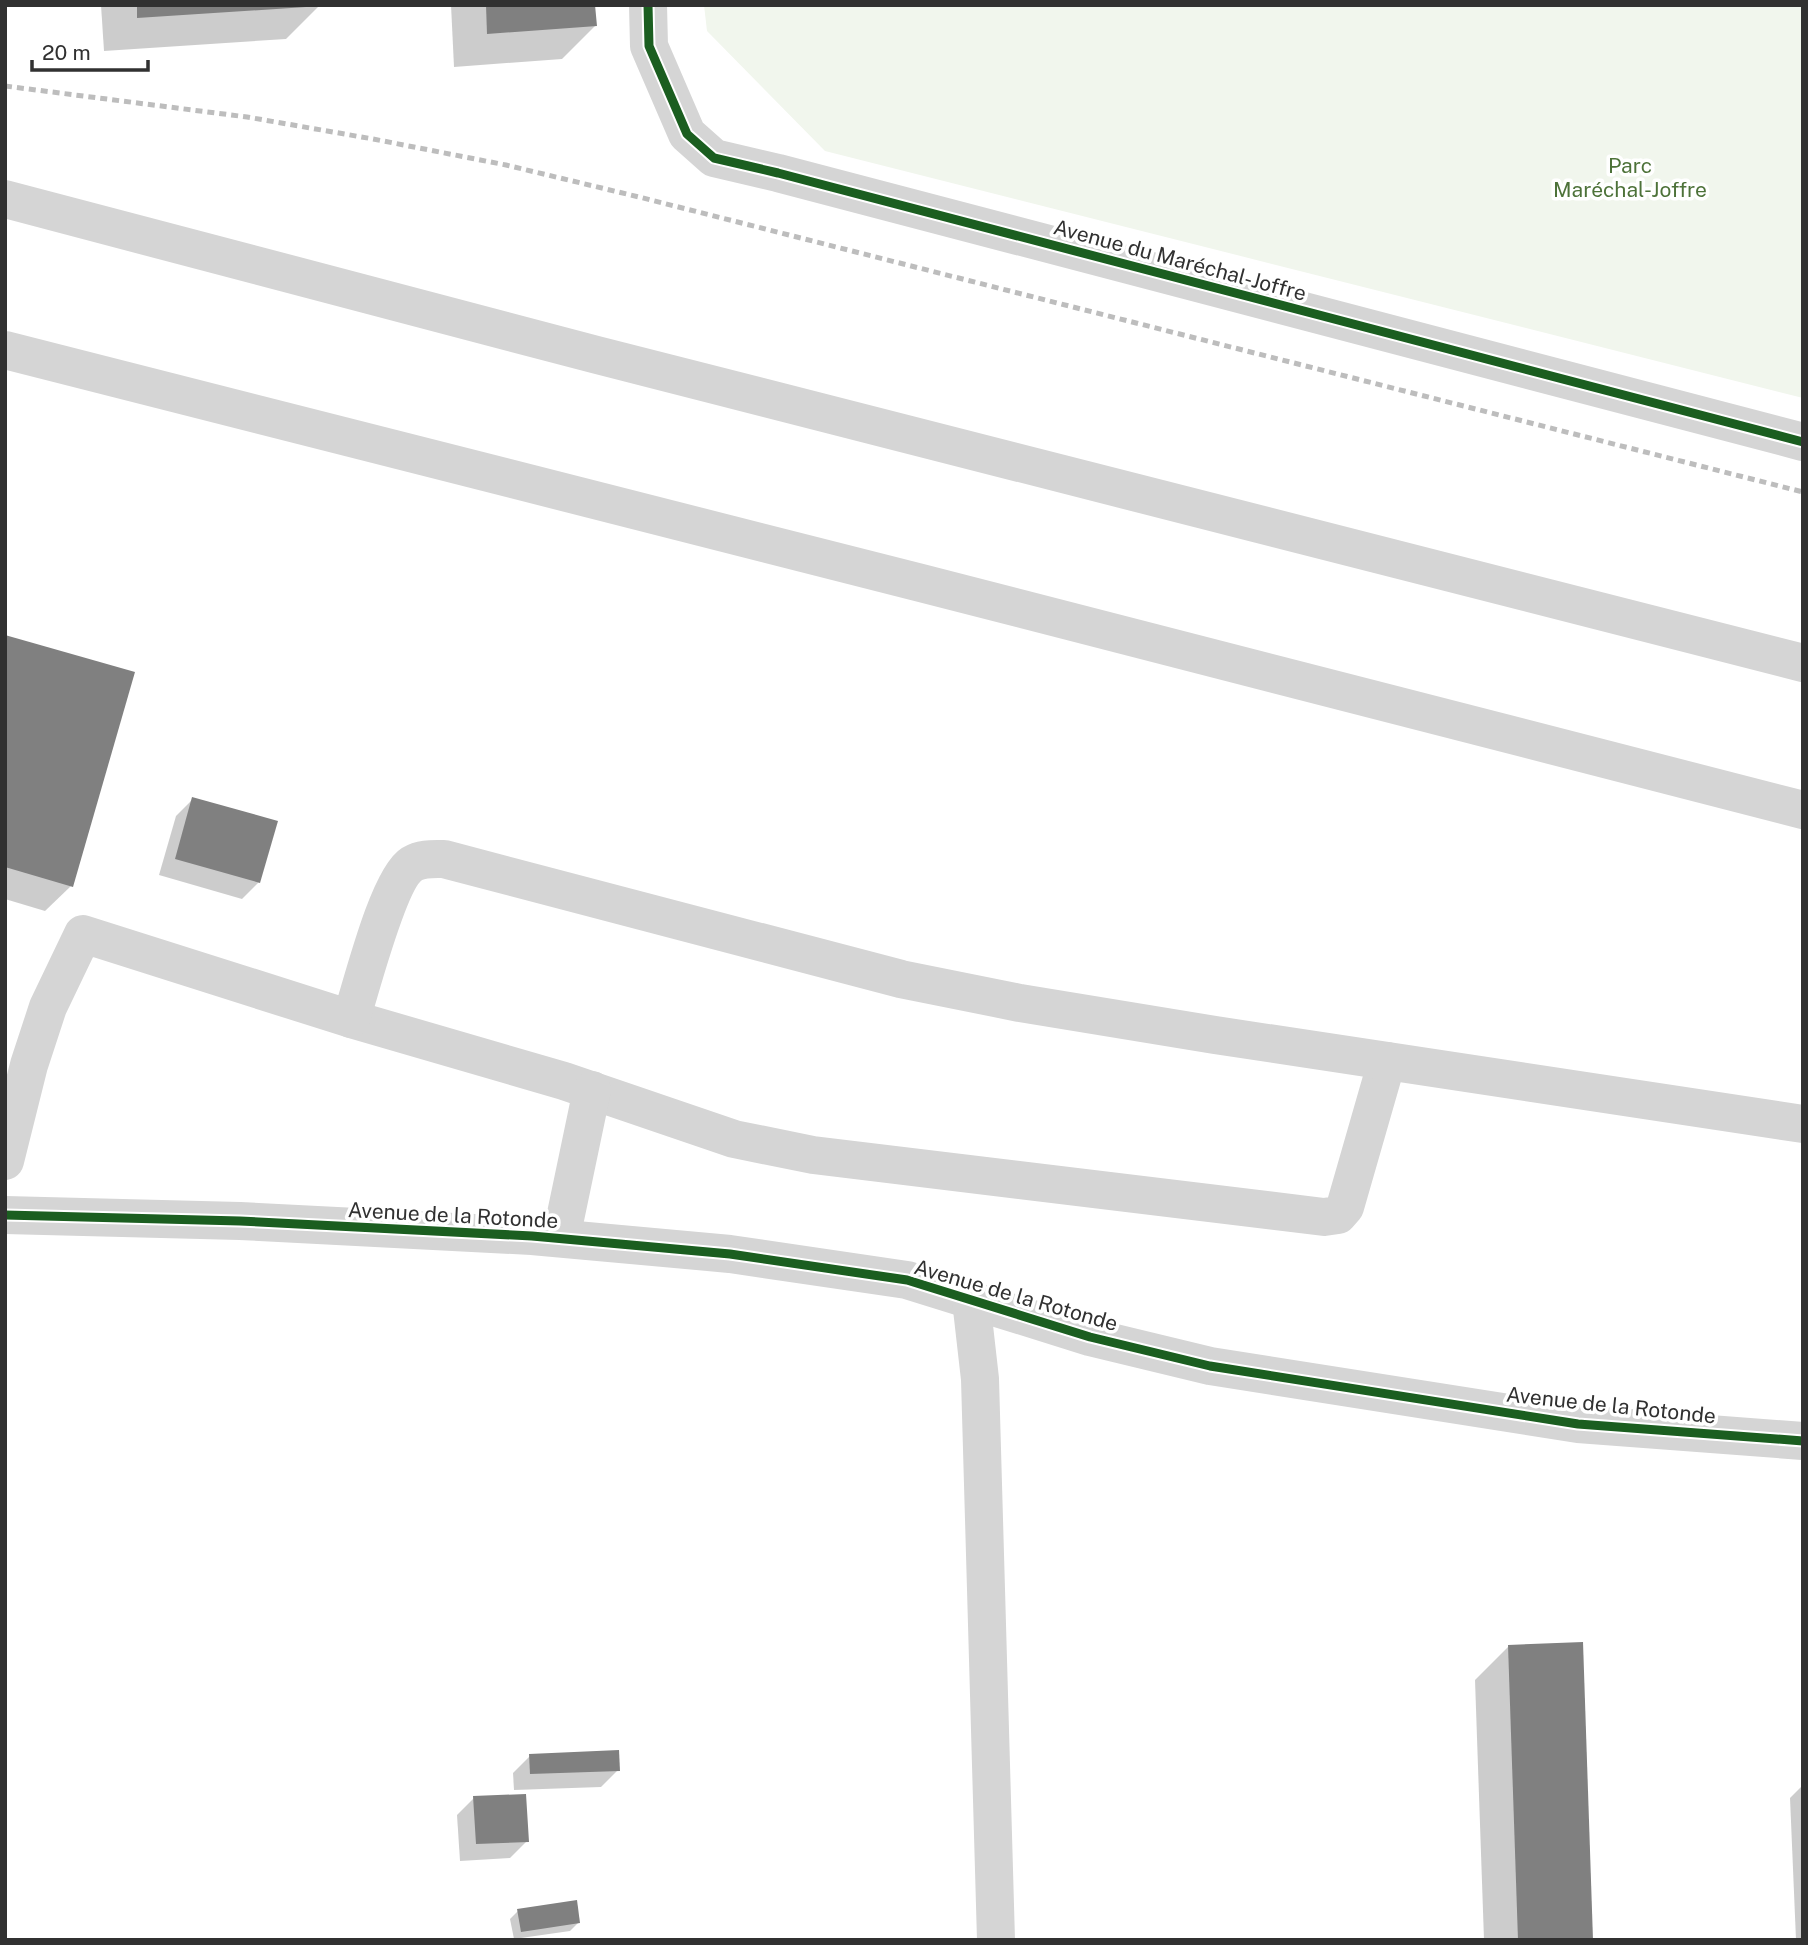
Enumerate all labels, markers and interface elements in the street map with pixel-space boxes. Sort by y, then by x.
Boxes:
scale bar [32,28,147,72]
text: 20 m [42,40,91,65]
park label: Parc Maréchal-Joffre [1553,153,1707,202]
street label: Avenue du Maréchal-Joffre [1051,214,1309,306]
street label: Avenue de la Rotonde [347,1197,559,1233]
street label: Avenue de la Rotonde [911,1254,1121,1336]
street label: Avenue de la Rotonde [1505,1382,1717,1428]

